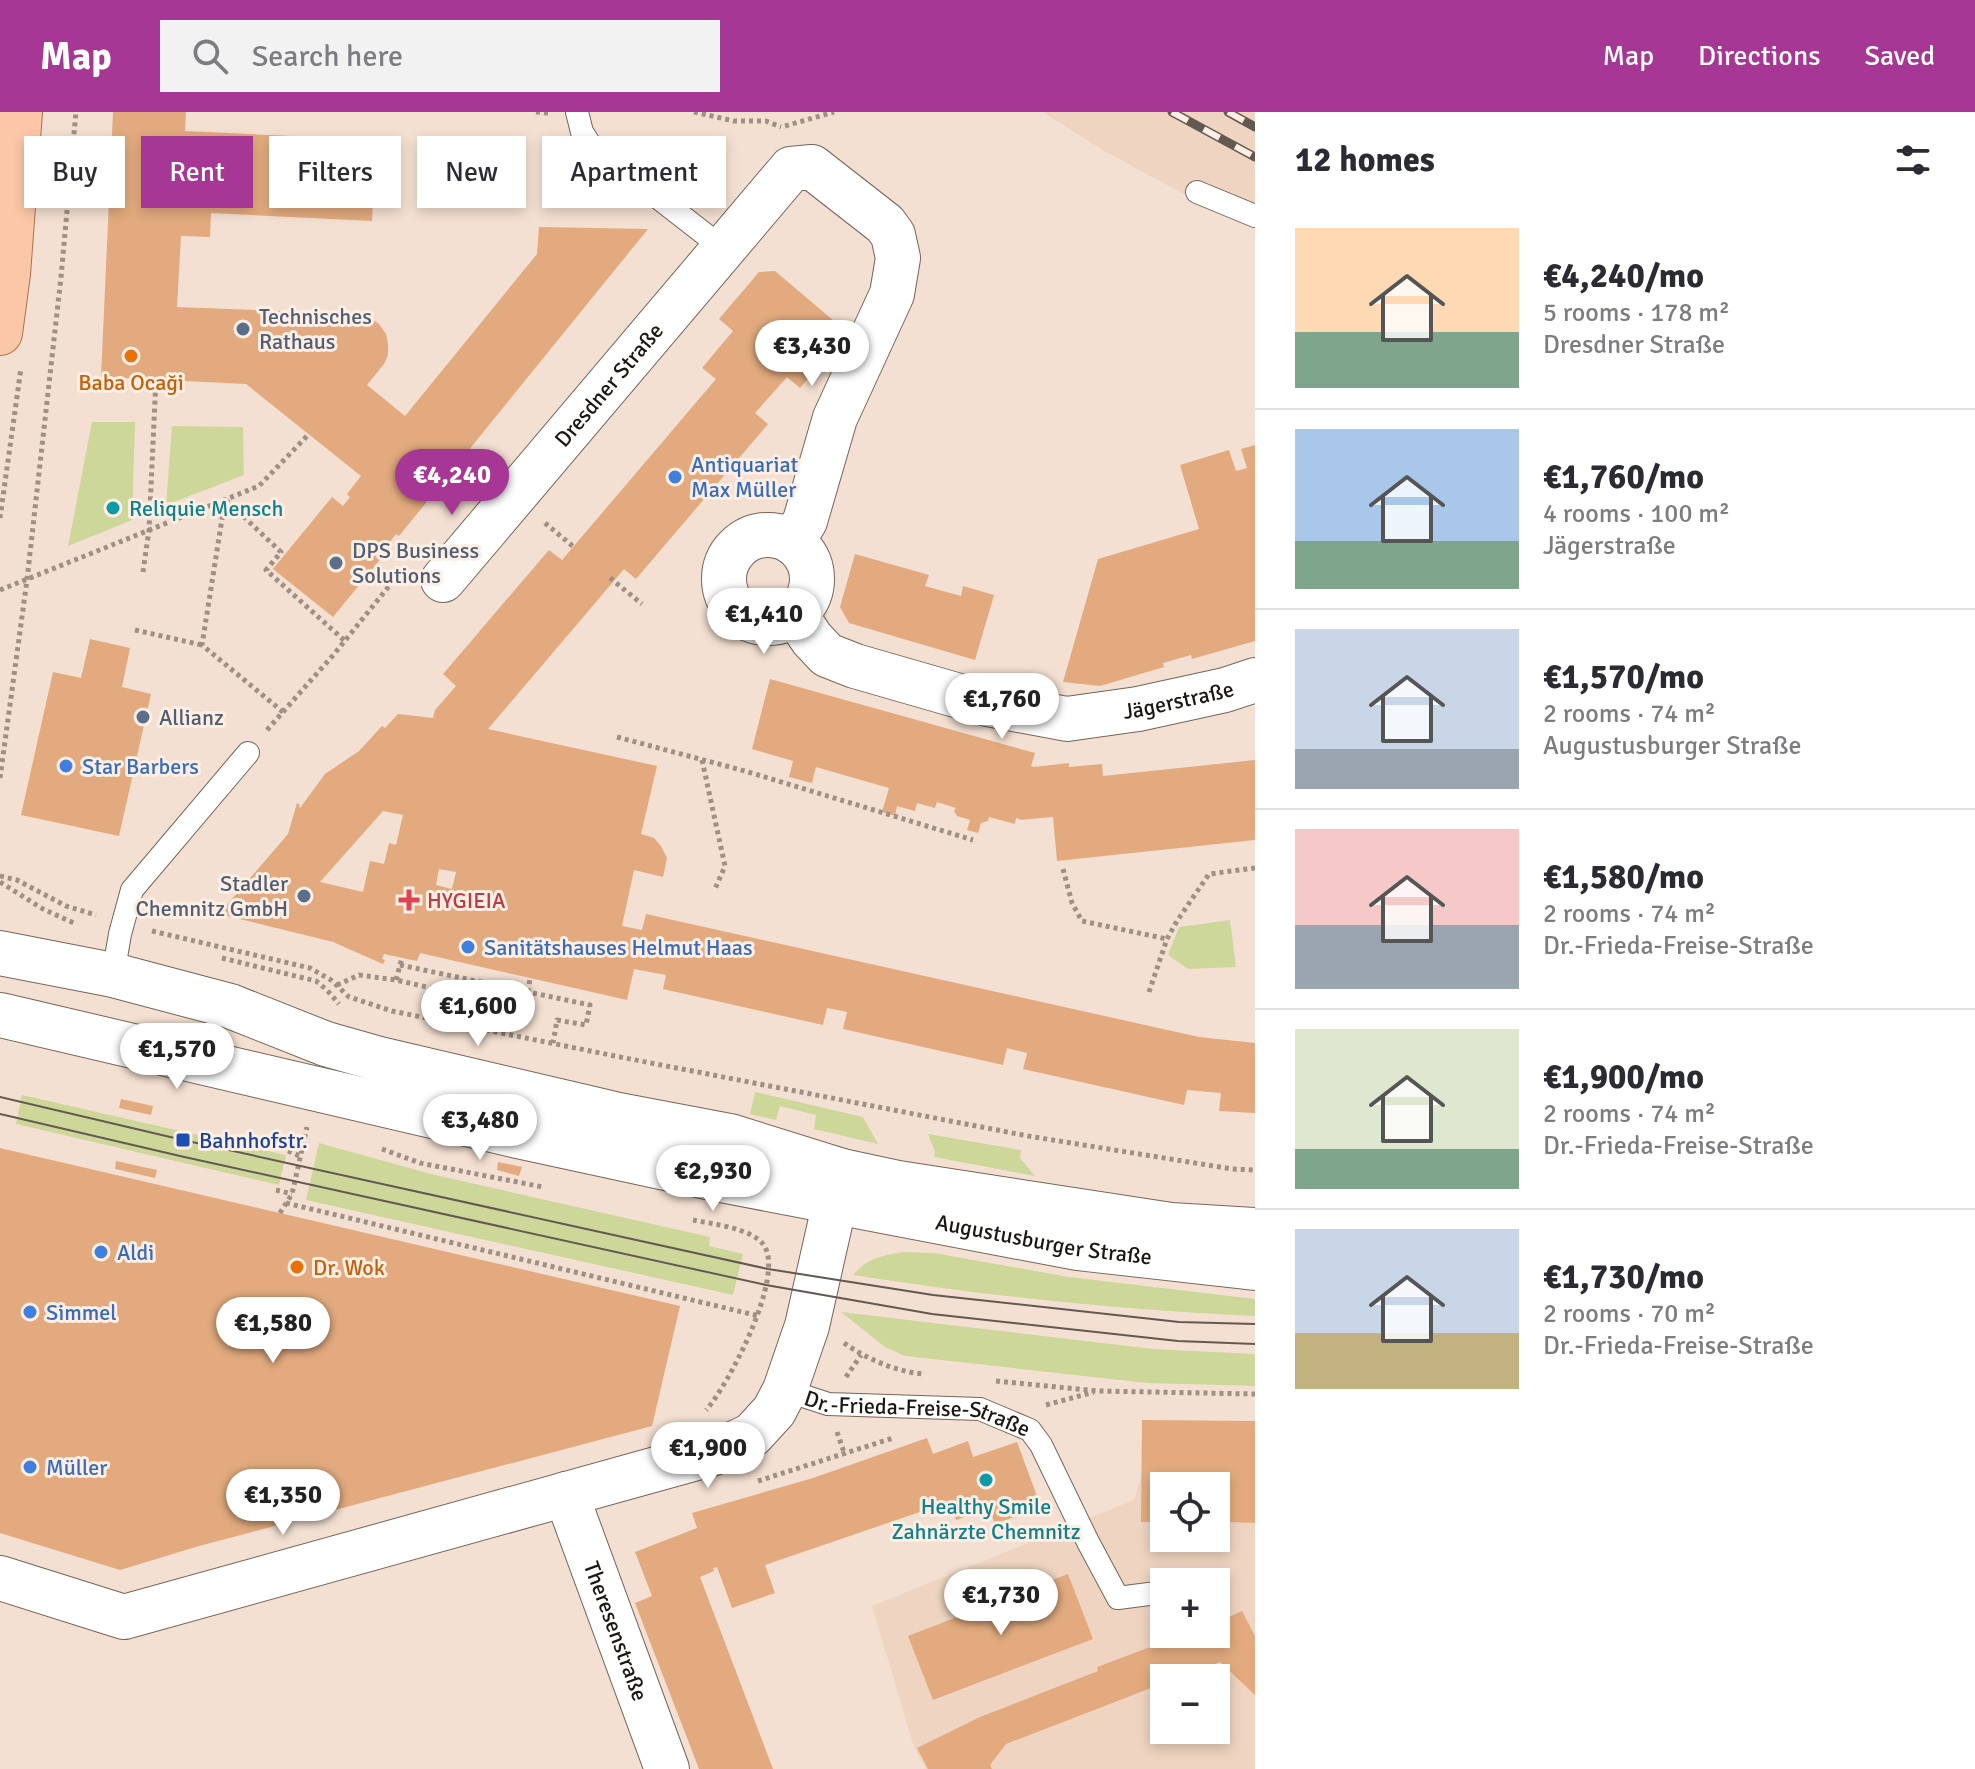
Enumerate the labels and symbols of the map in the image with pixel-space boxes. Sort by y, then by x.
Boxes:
place label: Technisches Rathaus [259,303,372,355]
street label: Dresdner Straße [549,317,669,452]
marker: Technisches Rathaus [234,320,252,338]
pin: €3,430 [747,320,877,388]
marker: Baba Ocaği [122,347,140,365]
place label: Baba Ocaği [78,369,184,396]
pin: €4,240 [387,449,517,517]
place label: Antiquariat Max Müller [691,451,798,503]
marker: Antiquariat Max Müller [666,468,684,486]
place label: Reliquie Mensch [129,495,283,522]
marker: Reliquie Mensch [104,499,122,517]
place label: DPS Business Solutions [352,537,479,589]
marker: DPS Business Solutions [327,554,345,572]
pin: €1,410 [699,588,829,656]
pin: €1,760 [937,673,1067,741]
street label: Jägerstraße [1121,675,1237,725]
place label: Allianz [159,704,224,731]
marker: Allianz [134,708,152,726]
place label: Star Barbers [82,753,199,780]
marker: Star Barbers [57,757,75,775]
place label: Stadler Chemnitz GmbH [136,870,288,922]
marker: Stadler Chemnitz GmbH [295,887,313,905]
place label: HYGIEIA [427,887,506,914]
marker: HYGIEIA [398,889,420,911]
place label: Sanitätshauses Helmut Haas [484,934,753,961]
marker: Sanitätshauses Helmut Haas [459,938,477,956]
pin: €1,600 [413,980,543,1048]
pin: €1,570 [112,1023,242,1091]
pin: €3,480 [415,1094,545,1162]
place label: Bahnhofstr. [199,1127,308,1154]
marker: Bahnhofstr. [174,1131,192,1149]
pin: €2,930 [648,1145,778,1213]
street label: Augustusburger Straße [933,1208,1153,1270]
place label: Aldi [117,1239,154,1266]
marker: Aldi [92,1243,110,1261]
place label: Dr. Wok [313,1254,385,1281]
marker: Dr. Wok [288,1258,306,1276]
pin: €1,580 [208,1297,338,1365]
place label: Simmel [46,1299,117,1326]
marker: Simmel [21,1303,39,1321]
street label: Dr.-Frieda-Freise-Straße [801,1384,1034,1443]
pin: €1,900 [643,1422,773,1490]
place label: Müller [46,1454,107,1481]
marker: Müller [21,1458,39,1476]
pin: €1,350 [218,1469,348,1537]
marker: Healthy Smile Zahnärzte Chemnitz [977,1471,995,1489]
place label: Healthy Smile Zahnärzte Chemnitz [891,1493,1081,1545]
street label: Theresenstraße [578,1558,654,1705]
pin: €1,730 [936,1569,1066,1637]

